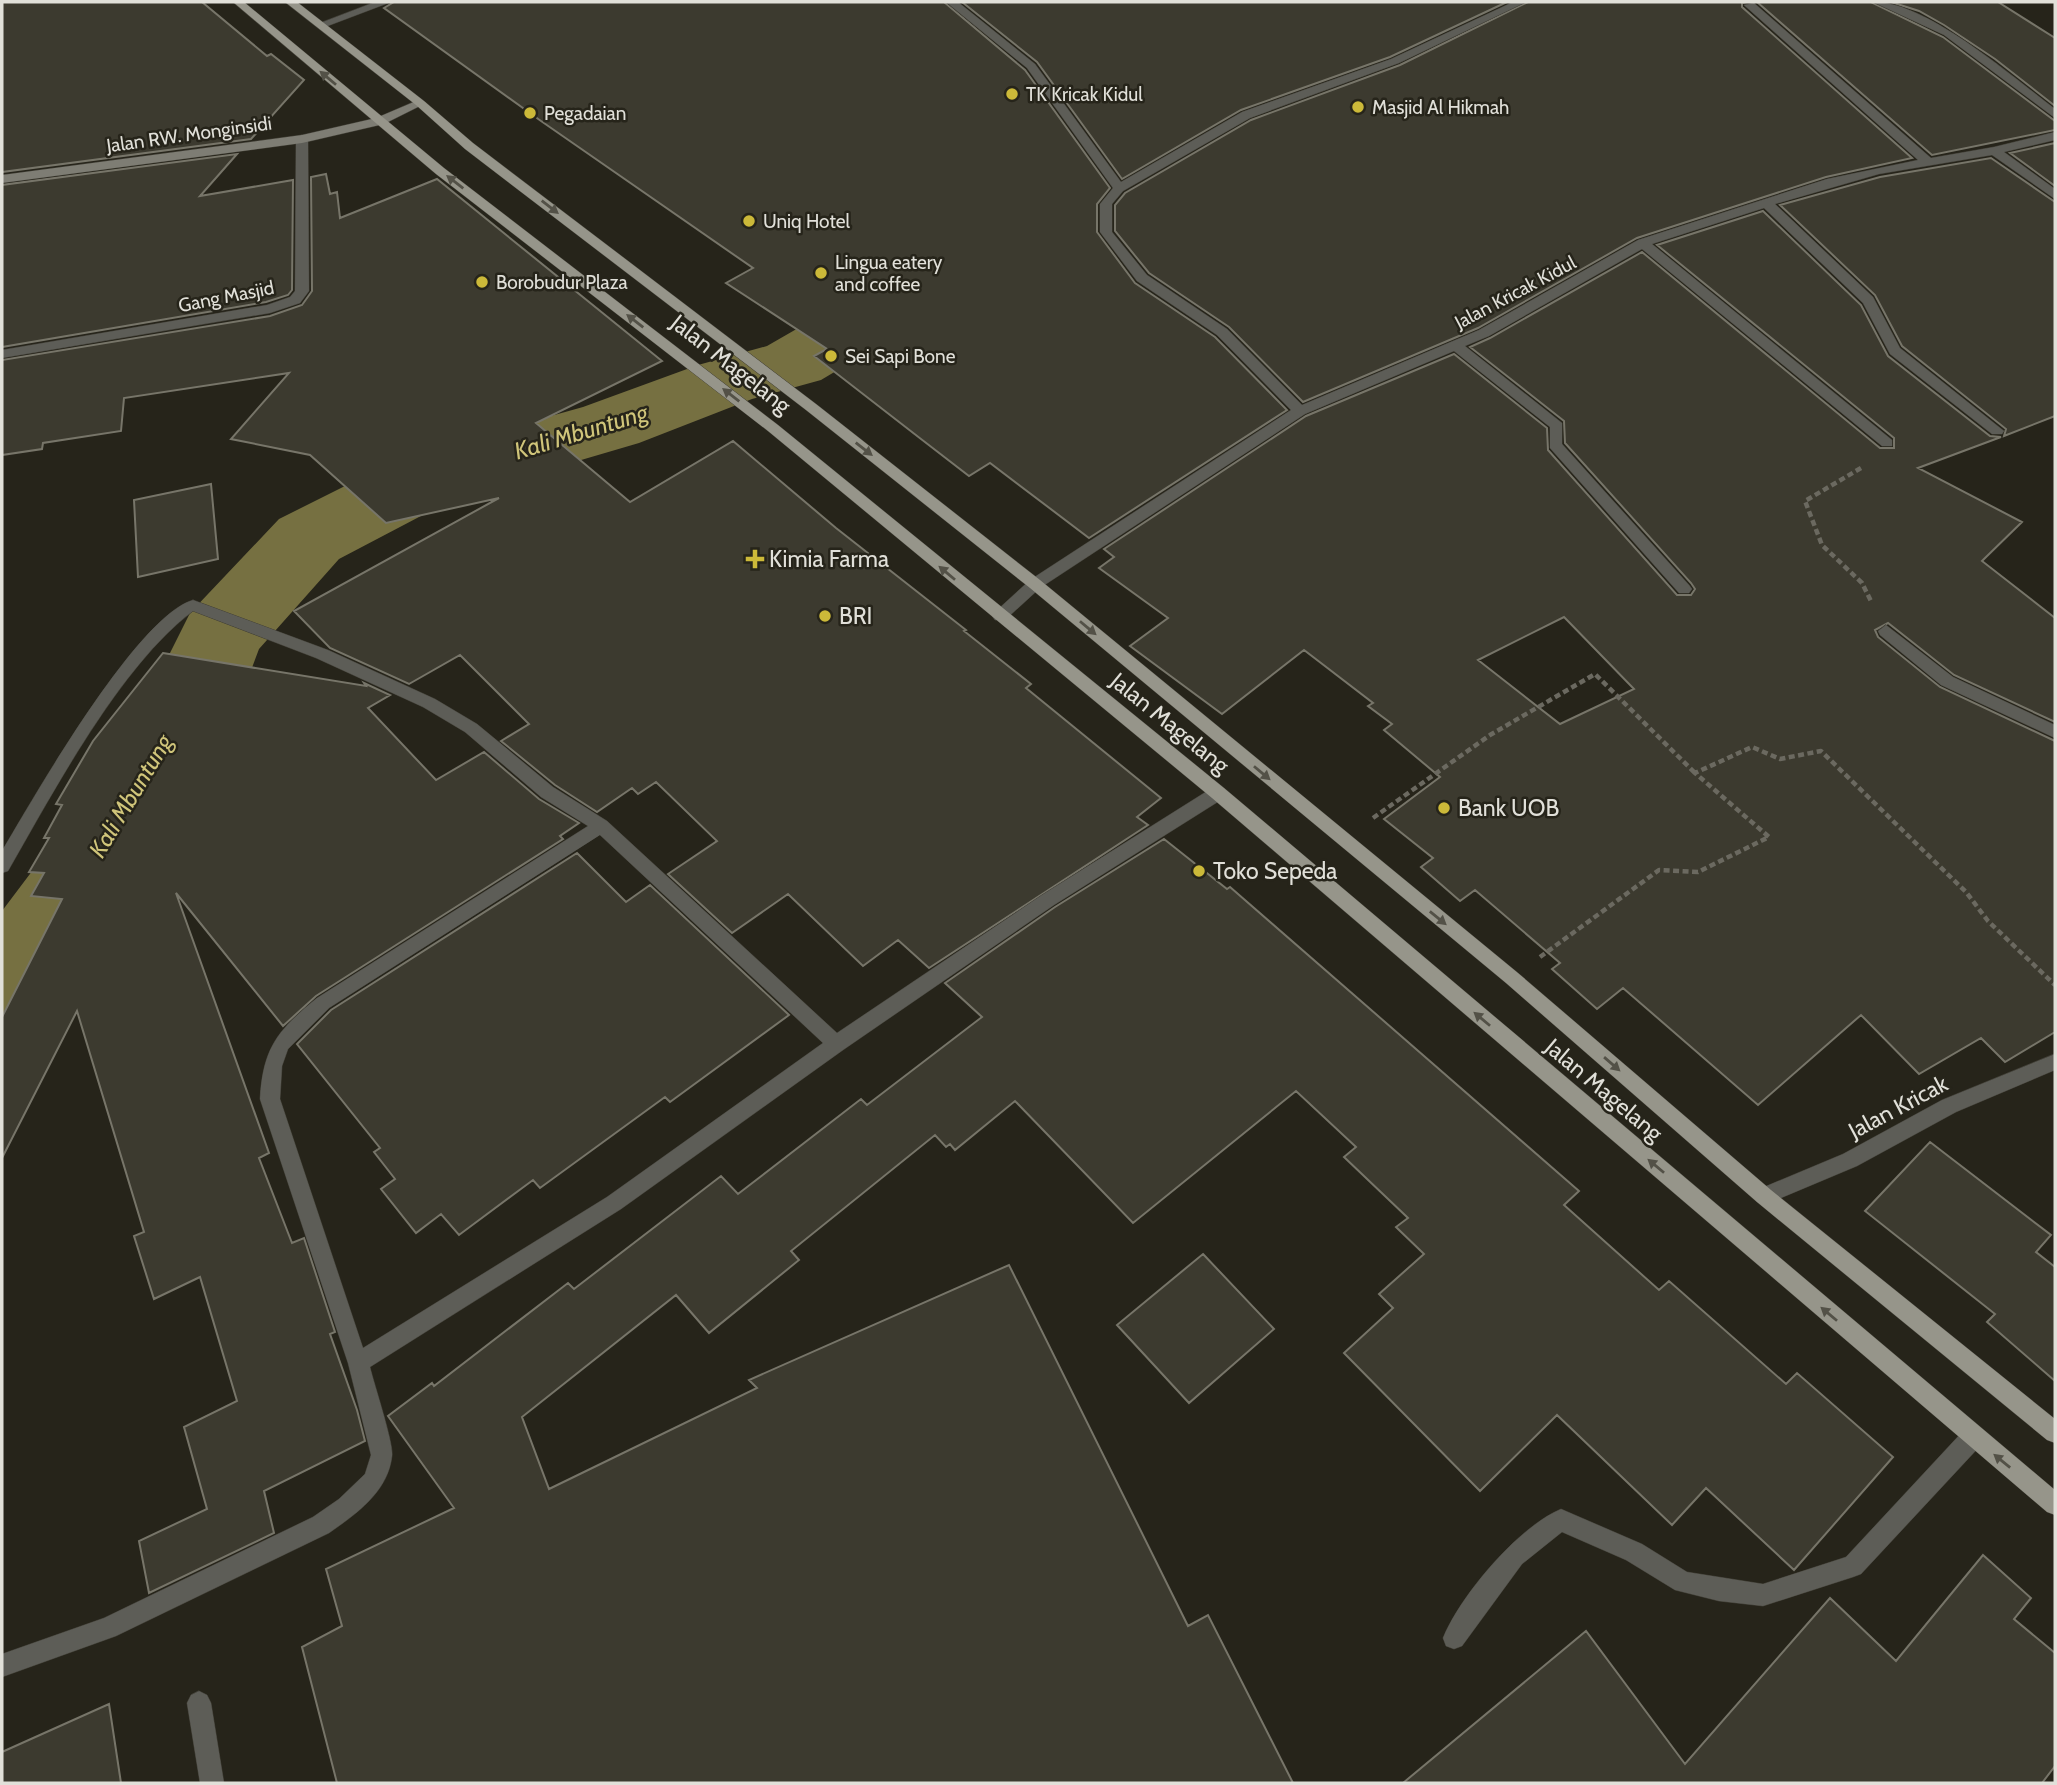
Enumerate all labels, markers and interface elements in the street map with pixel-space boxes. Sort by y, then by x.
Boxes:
one-way arrow [320,70,338,85]
place label: TK Kricak Kidul [1026,83,1143,106]
marker: TK Kricak Kidul [1004,86,1020,102]
place label: Masjid Al Hikmah [1372,96,1509,119]
marker: Masjid Al Hikmah [1350,99,1366,115]
place label: Pegadaian [544,102,626,125]
marker: Pegadaian [522,105,538,121]
street label: Jalan RW. Monginsidi [104,112,273,158]
one-way arrow [446,176,464,190]
one-way arrow [540,200,558,215]
place label: Uniq Hotel [763,210,850,233]
marker: Uniq Hotel [741,213,757,229]
place label: Lingua eatery and coffee [835,251,943,296]
street label: Jalan Kricak Kidul [1450,251,1580,334]
marker: Lingua eatery and coffee [813,265,829,281]
place label: Borobudur Plaza [496,271,628,294]
marker: Borobudur Plaza [474,274,490,290]
street label: Gang Masjid [176,276,276,317]
street label: Jalan Magelang [665,308,797,420]
one-way arrow [627,314,645,329]
place label: Sei Sapi Bone [845,345,956,368]
marker: Sei Sapi Bone [823,348,839,364]
one-way arrow [723,388,741,403]
water label: Kali Mbuntung [510,397,652,466]
one-way arrow [855,441,873,456]
place label: Kimia Farma [769,545,889,573]
marker: Kimia Farma [747,551,763,567]
one-way arrow [939,565,957,580]
place label: BRI [839,602,872,630]
marker: BRI [817,608,833,624]
one-way arrow [1079,620,1096,635]
street label: Jalan Magelang [1104,666,1235,780]
water label: Kali Mbuntung [83,728,179,862]
one-way arrow [1253,766,1271,781]
place label: Bank UOB [1458,794,1559,822]
marker: Bank UOB [1436,800,1452,816]
place label: Toko Sepeda [1213,857,1337,885]
marker: Toko Sepeda [1191,863,1207,879]
one-way arrow [1430,910,1447,925]
one-way arrow [1474,1012,1491,1027]
street label: Jalan Magelang [1539,1032,1669,1148]
one-way arrow [1603,1056,1621,1072]
street label: Jalan Kricak [1843,1069,1953,1145]
one-way arrow [1647,1159,1664,1174]
one-way arrow [1820,1307,1837,1322]
one-way arrow [1994,1454,2011,1469]

